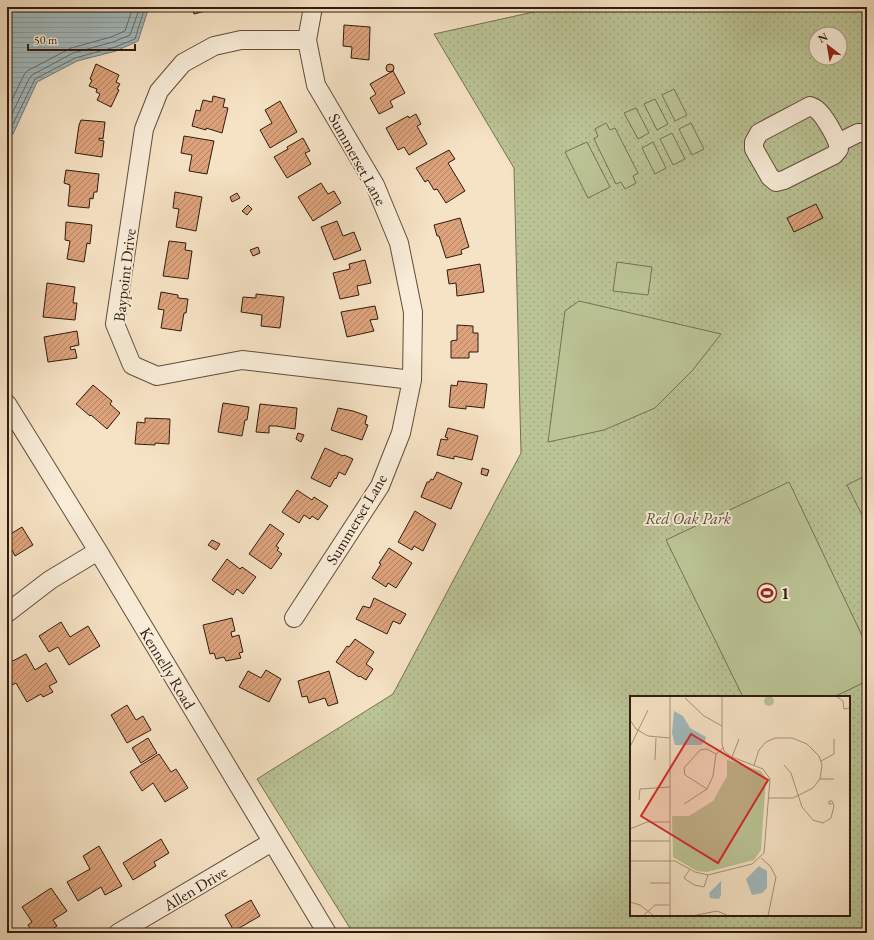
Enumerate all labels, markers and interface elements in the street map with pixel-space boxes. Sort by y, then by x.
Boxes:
scale bar [28,26,135,52]
north arrow [808,26,848,66]
text: N [815,29,830,46]
text: 50 m [34,32,58,48]
street label: Summerset Lane [324,109,392,209]
street label: Baypoint Drive [108,227,141,323]
street label: Summerset Lane [321,470,392,569]
park label: Red Oak Park [645,508,732,529]
sports icon: 1 [756,582,778,604]
place label: 1 [781,583,789,604]
street label: Kennelly Road [135,624,201,714]
inset map [630,696,850,916]
street label: Allen Drive [159,861,231,916]

